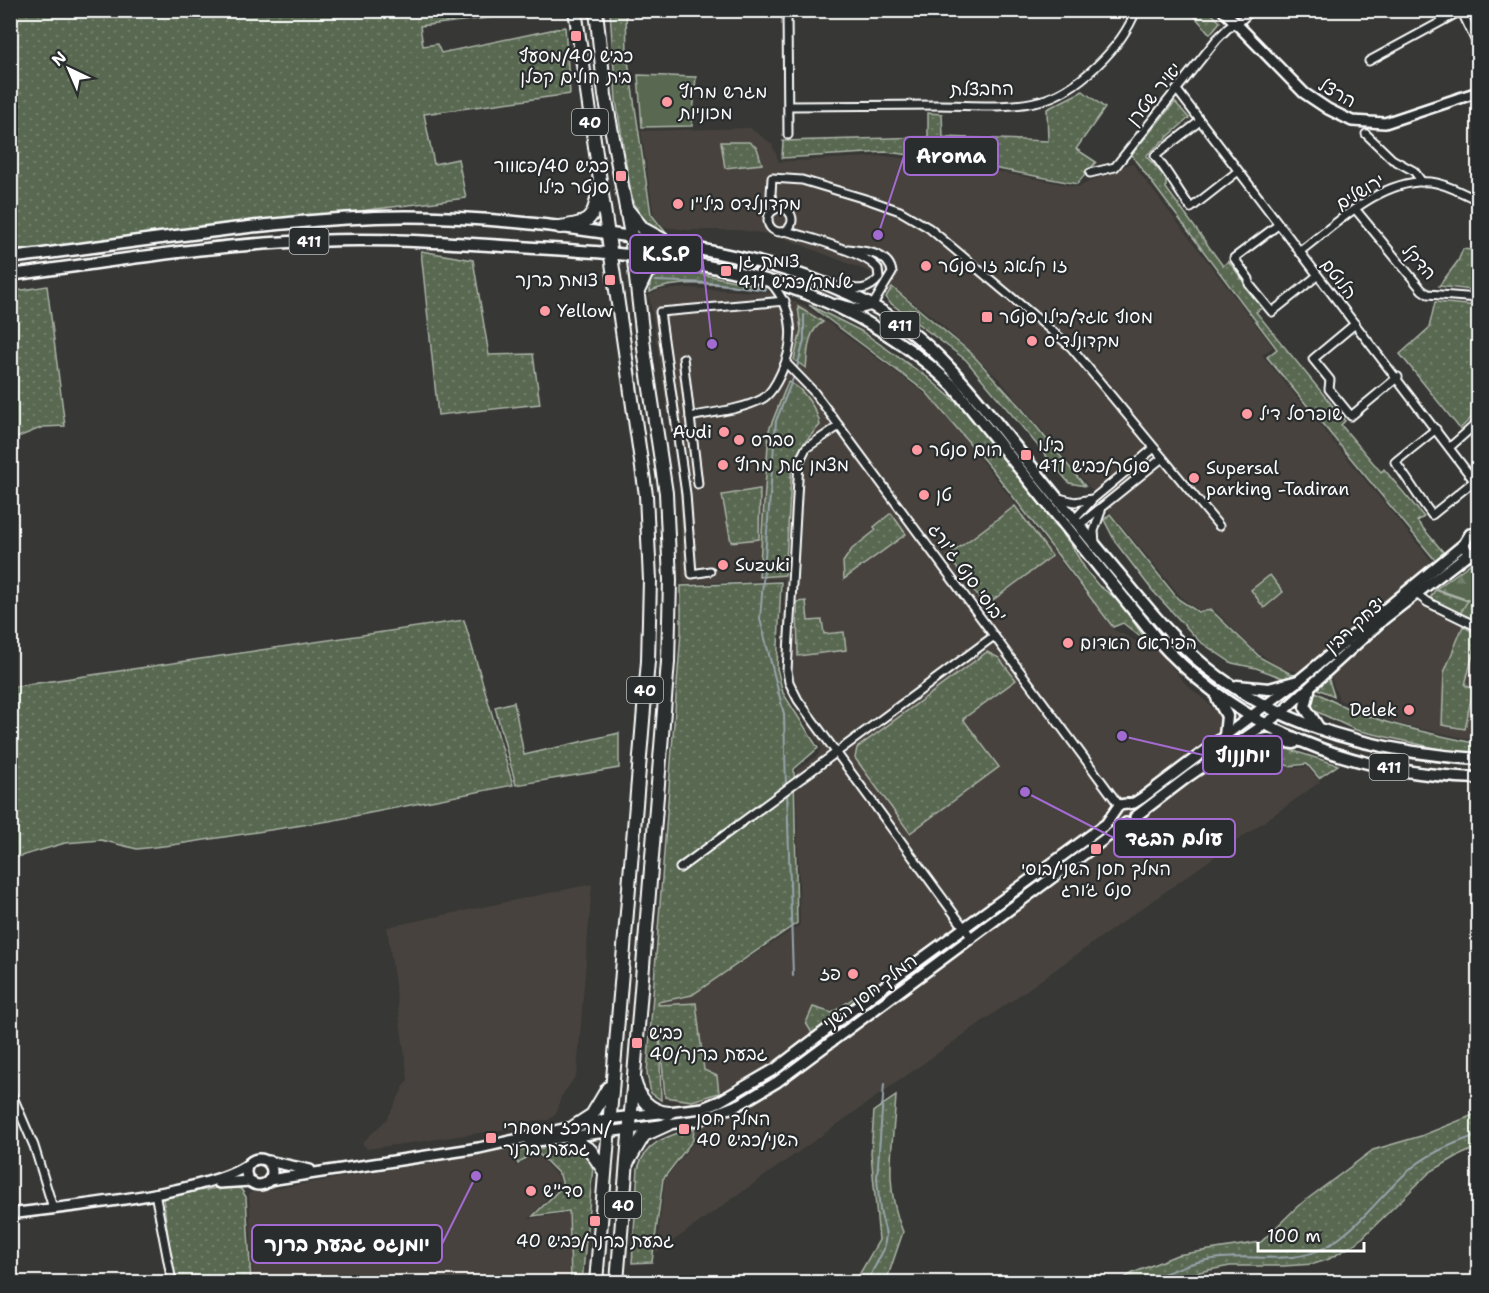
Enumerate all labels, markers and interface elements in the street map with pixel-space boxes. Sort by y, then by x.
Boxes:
marker: כביש 40/מסעף בית חולים קפלן [569,29,583,43]
north arrow [39,39,99,99]
place label: כביש 40/מסעף בית חולים קפלן [519,44,633,89]
text: N [47,47,71,71]
street label: יאיר שטרן [1121,57,1187,131]
street label: הרצל [1314,73,1360,113]
street label: החבצלת [949,76,1014,102]
place label: מגרש מרוץ מכוניות [678,80,767,125]
marker: מגרש מרוץ מכוניות [660,95,674,109]
road number: 40 [572,109,608,135]
callout: Aroma [904,137,998,175]
text: Aroma [916,143,986,169]
place label: כביש 40/פאוור סנטר בילו [494,154,609,199]
street label: ירושלים [1331,168,1389,216]
marker: כביש 40/פאוור סנטר בילו [614,169,628,183]
place label: מקדונלדס ביל"ו [690,192,801,216]
marker: מקדונלדס ביל"ו [671,197,685,211]
road number: 411 [290,228,328,254]
callout: K.S.P [630,235,702,273]
street label: הדקל [1397,239,1441,285]
text: K.S.P [642,241,690,267]
place label: צומת גן שלמה/כביש 411 [738,249,853,294]
place label: זו קלאב זו סנטר [938,254,1068,278]
street label: הלוטם [1316,254,1362,304]
marker: זו קלאב זו סנטר [919,259,933,273]
marker: צומת גן שלמה/כביש 411 [719,264,733,278]
place label: צומת ברנר [515,268,598,292]
marker: צומת ברנר [603,273,617,287]
place label: Yellow [557,299,613,323]
marker: Yellow [538,304,552,318]
place label: מסוף אגד/בילו סנטר [999,305,1153,329]
marker: מסוף אגד/בילו סנטר [980,310,994,324]
road number: 411 [880,312,920,338]
place label: מקדונלד'ס [1044,329,1120,353]
marker: מקדונלד'ס [1025,334,1039,348]
place label: שופרסל דיל [1259,402,1342,426]
marker: שופרסל דיל [1240,407,1254,421]
place label: Audi [672,420,712,444]
marker: Audi [717,425,731,439]
place label: סברס [751,428,794,452]
marker: סברס [732,433,746,447]
place label: בילו סנטר/כביש 411 [1038,433,1150,478]
place label: הום סנטר [929,438,1003,462]
marker: הום סנטר [910,443,924,457]
marker: בילו סנטר/כביש 411 [1019,448,1033,462]
place label: מצמן את מרוץ [735,453,849,477]
place label: Supersal parking -Tadiran [1206,456,1349,501]
marker: מצמן את מרוץ [716,458,730,472]
marker: Supersal parking -Tadiran [1187,471,1201,485]
place label: טן [936,483,952,507]
marker: טן [917,488,931,502]
street label: בוסי סנט ג'ורג' [923,518,1011,628]
place label: Suzuki [735,553,790,577]
marker: Suzuki [716,558,730,572]
street label: יצחק רבין [1320,591,1390,659]
place label: הפיראט האדום [1080,631,1197,655]
marker: הפיראט האדום [1061,636,1075,650]
road number: 40 [627,677,663,703]
place label: Delek [1350,698,1397,722]
marker: Delek [1402,703,1416,717]
callout: יוחננוף [1203,736,1282,774]
text: יוחננוף [1216,742,1270,768]
road number: 411 [1370,754,1408,780]
callout: עולם הבגד [1114,819,1235,857]
text: עולם הבגד [1125,825,1224,851]
marker: המלך חסן השני/בוסי סנט ג׳ורג [1089,842,1103,856]
place label: המלך חסן השני/בוסי סנט ג׳ורג [1021,857,1171,902]
street label: המלך חסן השני [818,949,922,1035]
place label: פז [820,962,841,986]
marker: פז [846,967,860,981]
place label: כביש 40/גבעת ברנר [649,1021,768,1066]
marker: כביש 40/גבעת ברנר [630,1036,644,1050]
place label: המלך חסן השני/כביש 40 [696,1107,799,1152]
place label: מרכז מסחרי/ גבעת ברנר [503,1116,612,1161]
marker: המלך חסן השני/כביש 40 [677,1122,691,1136]
marker: מרכז מסחרי/ גבעת ברנר [484,1131,498,1145]
place label: סד"ש [543,1179,583,1203]
marker: סד"ש [524,1184,538,1198]
road number: 40 [605,1192,641,1218]
marker: גבעת ברנר/כביש 40 [588,1214,602,1228]
scale bar [1258,1215,1364,1253]
text: 100 m [1267,1224,1321,1248]
callout: יומנגס גבעת ברנר [252,1225,442,1263]
place label: גבעת ברנר/כביש 40 [516,1229,674,1253]
text: יומנגס גבעת ברנר [264,1231,430,1257]

